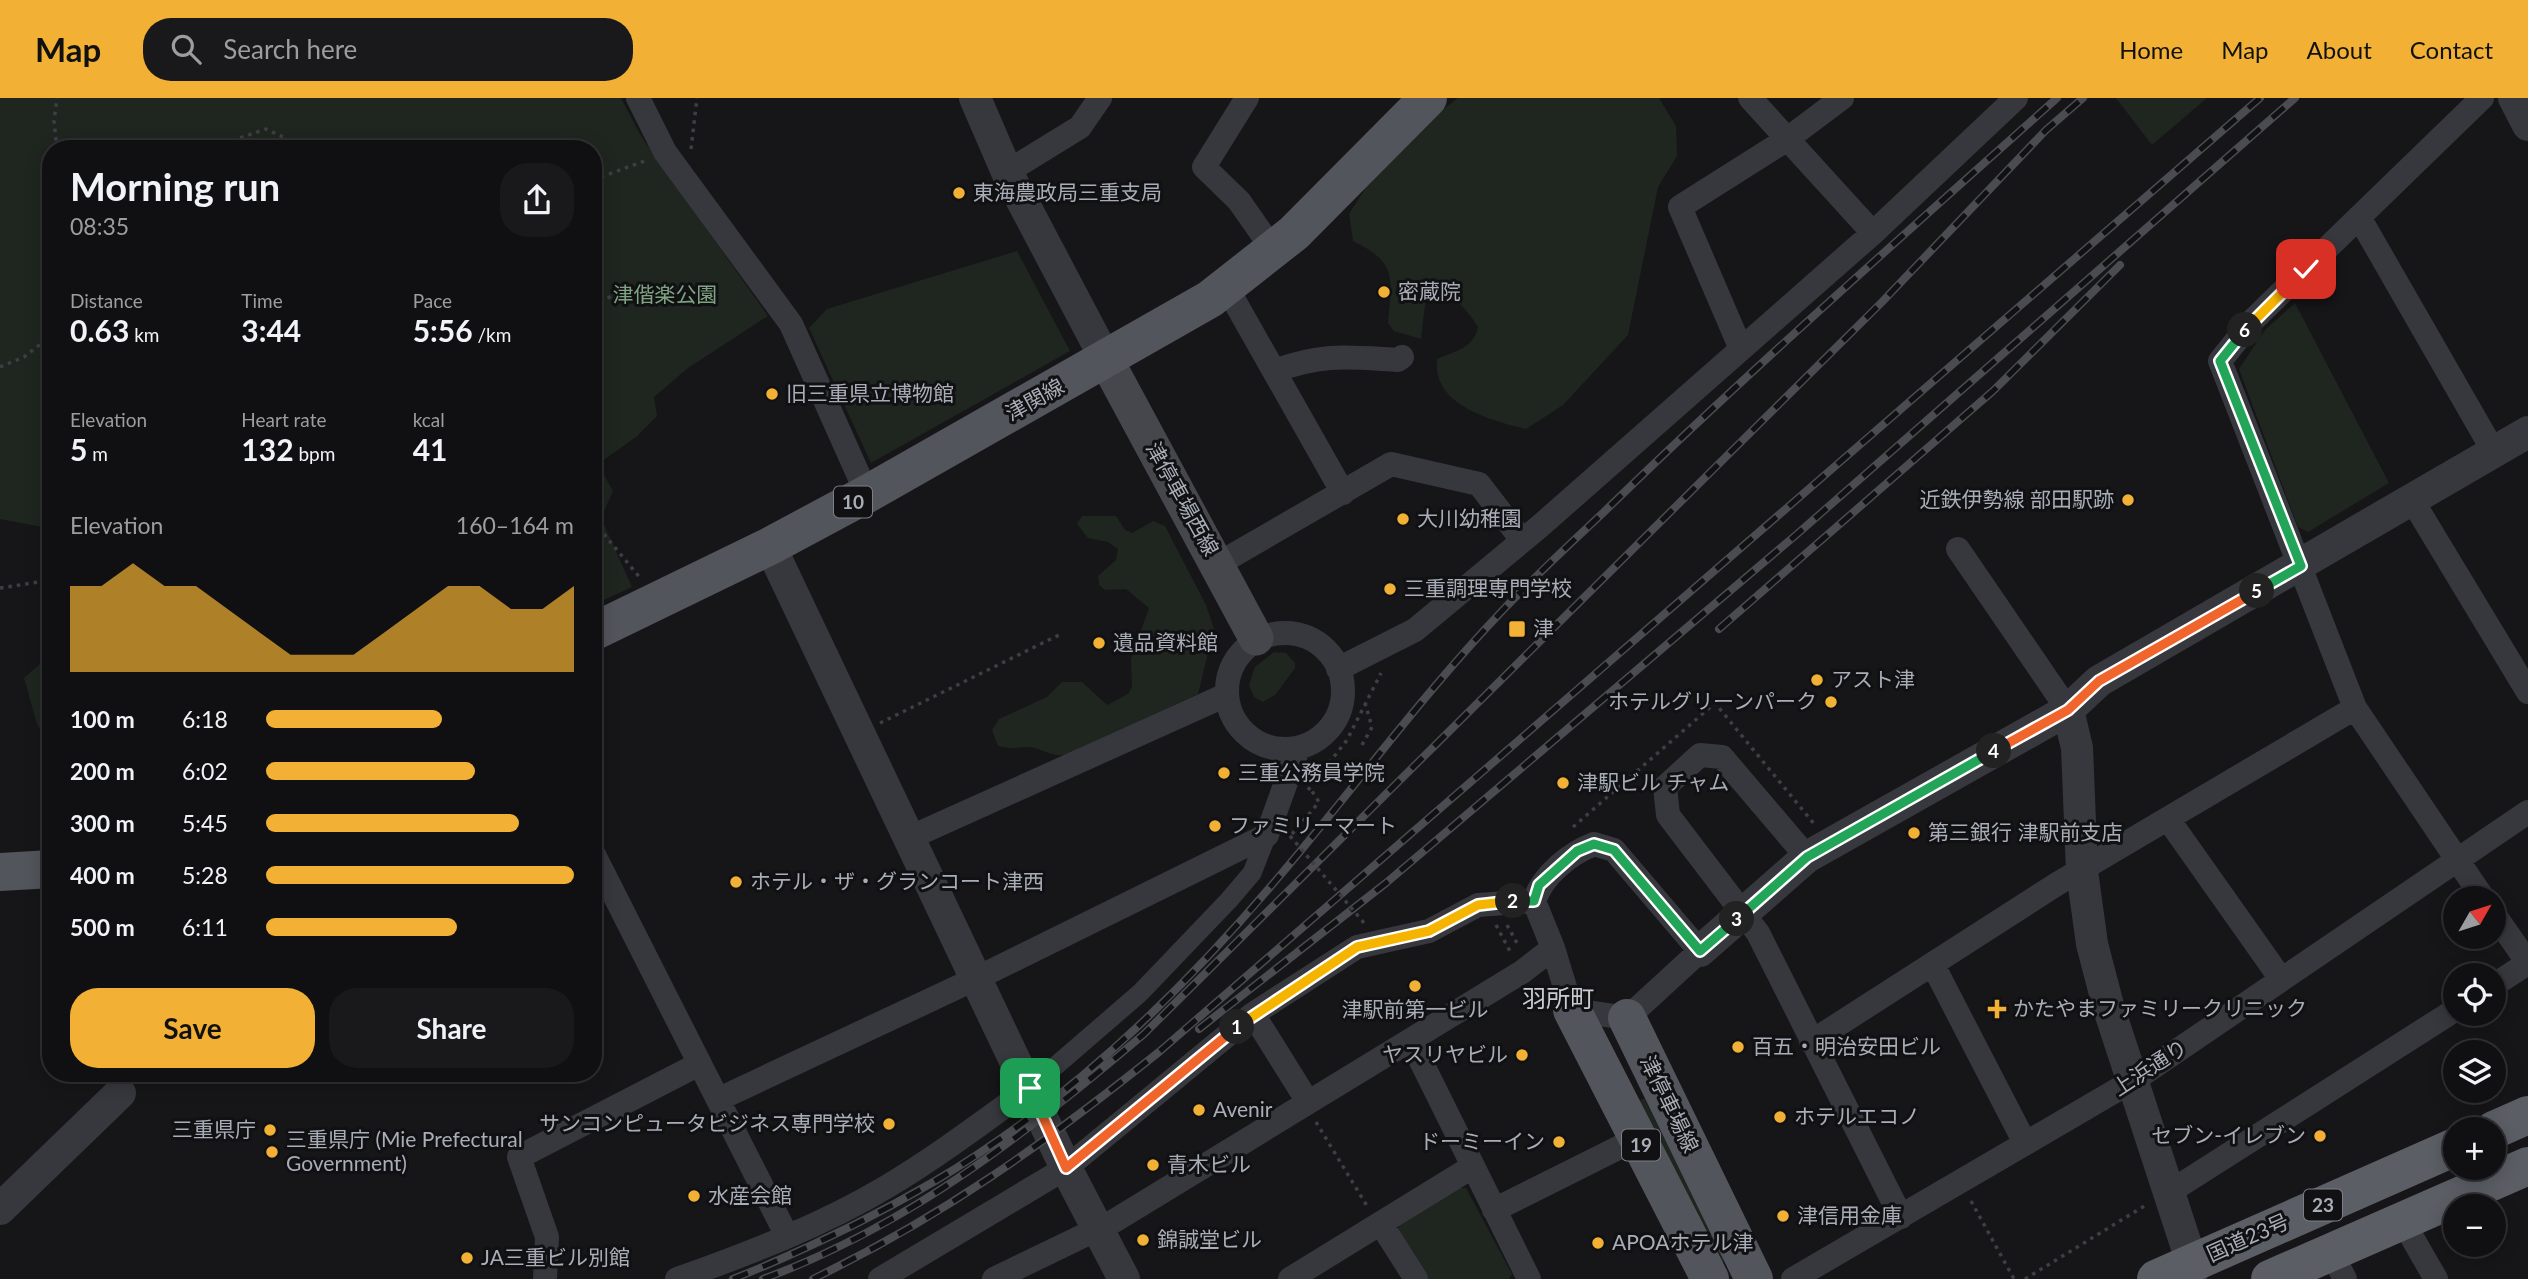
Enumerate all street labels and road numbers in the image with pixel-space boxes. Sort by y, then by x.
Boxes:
street label: 津関線 [1001,372,1068,425]
street label: 津停車場西線 [1142,437,1225,559]
road number: 10 [834,486,872,518]
street label: 上浜通り [2107,1033,2191,1100]
street label: 津停車場線 [1636,1051,1705,1156]
road number: 19 [1622,1130,1660,1161]
road number: 23 [2304,1190,2342,1220]
street label: 国道23号 [2202,1207,2292,1266]

